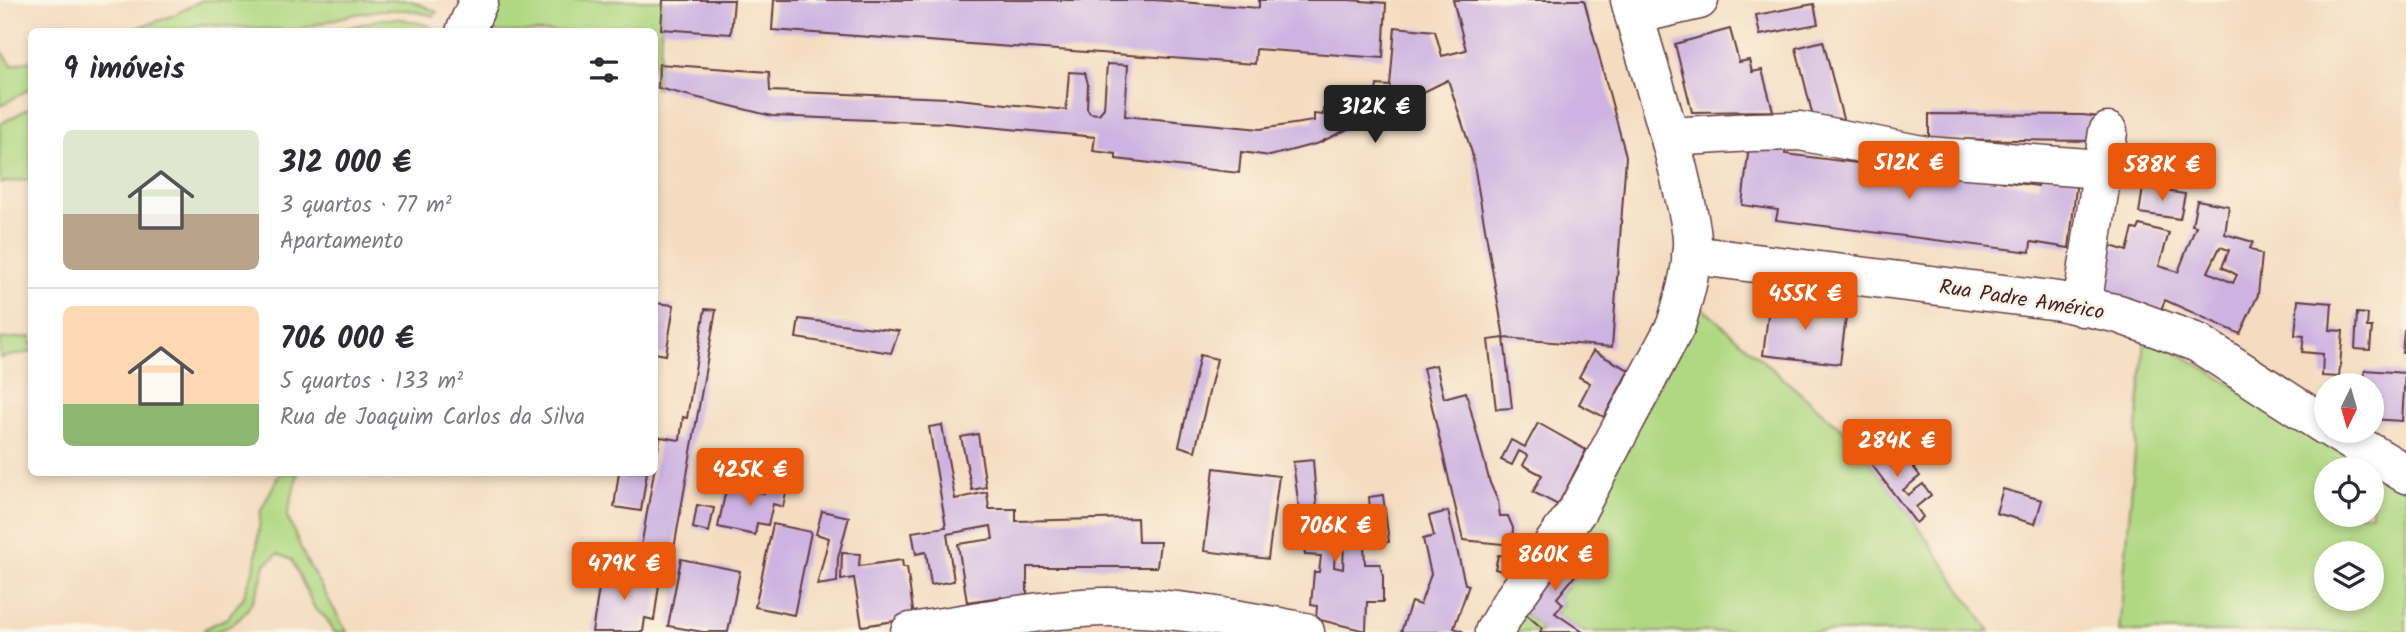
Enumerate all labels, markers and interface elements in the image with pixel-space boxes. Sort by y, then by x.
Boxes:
text: 9 imóveis [63,46,185,94]
icon: filters [585,51,623,89]
pin: 312K € [1318,86,1432,145]
text: 312K € [1340,90,1410,126]
text: 312 000 € [280,140,411,188]
pin: 512K € [1852,142,1966,201]
pin: 588K € [2105,144,2219,203]
text: 512K € [1874,146,1944,182]
text: 588K € [2124,148,2200,184]
icon: home [119,158,203,242]
text: 3 quartos · 77 m² [280,188,452,224]
text: Apartamento [280,224,403,260]
street label: Rua Padre Américo [1937,271,2107,330]
pin: 455K € [1748,272,1862,332]
text: 455K € [1768,277,1842,313]
text: 706 000 € [280,316,414,364]
icon: home [119,334,203,418]
text: 5 quartos · 133 m² [280,364,463,400]
north arrow [2314,373,2384,443]
map controls [2314,373,2384,611]
text: Rua de Joaquim Carlos da Silva [280,400,585,436]
pin: 284K € [1840,420,1954,479]
text: 284K € [1859,424,1935,460]
pin: 425K € [693,448,807,508]
text: 425K € [713,453,787,489]
button: locate [2314,457,2384,527]
pin: 706K € [1278,504,1392,564]
text: 706K € [1299,509,1371,545]
pin: 860K € [1498,534,1612,593]
text: 860K € [1517,538,1593,574]
button: layers [2314,541,2384,611]
pin: 479K € [567,542,681,602]
text: 479K € [588,547,660,583]

